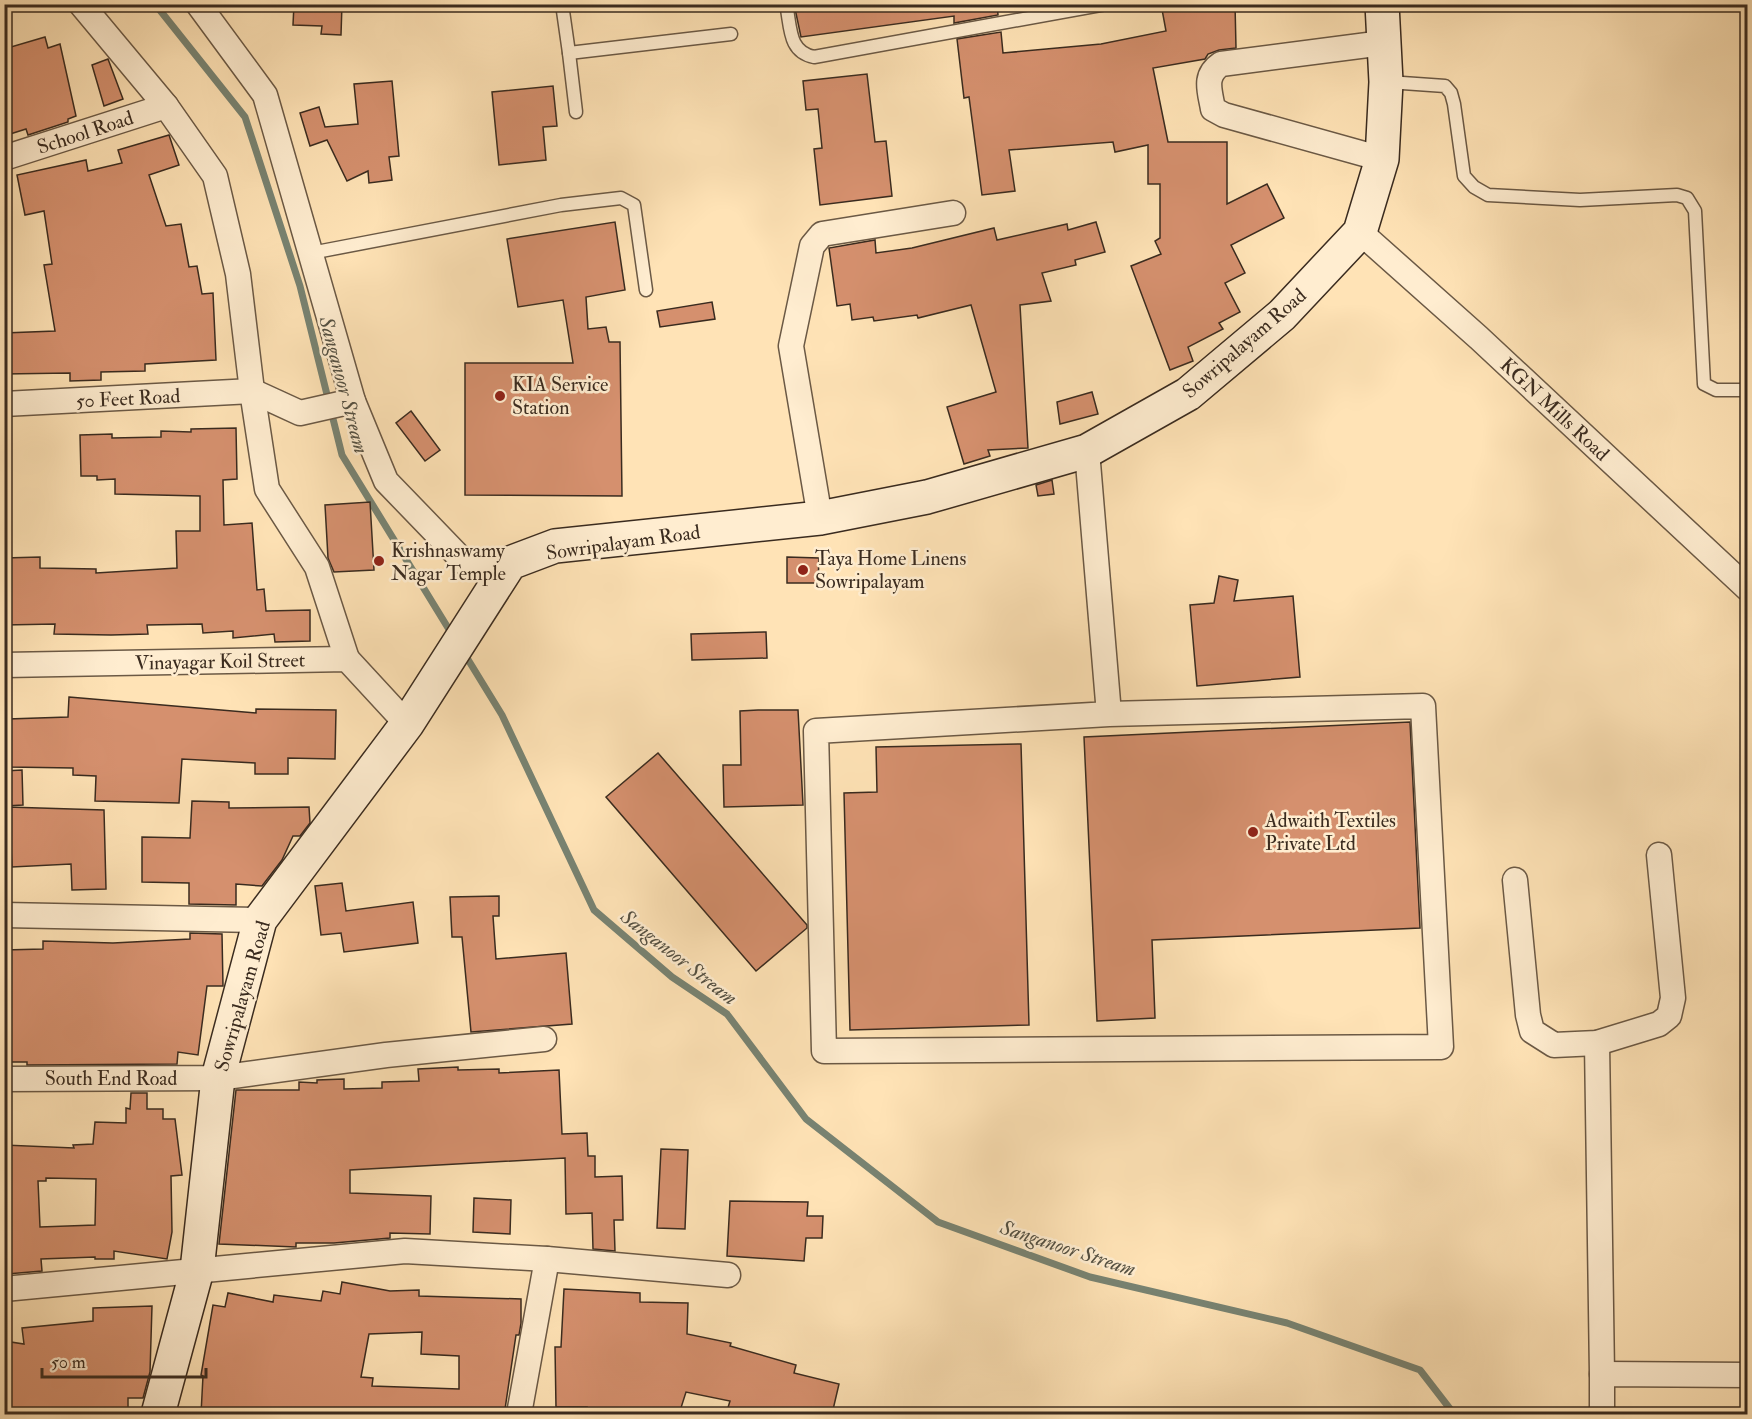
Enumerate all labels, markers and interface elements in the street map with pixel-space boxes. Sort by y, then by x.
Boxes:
street label: School Road [34,105,137,160]
street label: Sowripalayam Road [1177,283,1312,405]
water label: Sanganoor Stream [312,313,375,457]
street label: KGN Mills Road [1495,352,1615,466]
place label: KIA Service Station [512,372,608,420]
street label: 50 Feet Road [75,383,181,414]
marker: KIA Service Station [493,389,507,403]
street label: Sowripalayam Road [544,519,702,567]
place label: Krishnaswamy Nagar Temple [391,538,506,587]
place label: Taya Home Linens Sowripalayam [815,546,966,595]
marker: Krishnaswamy Nagar Temple [372,554,386,568]
marker: Taya Home Linens Sowripalayam [796,563,810,577]
street label: Vinayagar Koil Street [135,648,306,675]
place label: Adwaith Textiles Private Ltd [1264,808,1396,856]
marker: Adwaith Textiles Private Ltd [1246,825,1260,839]
water label: Sanganoor Stream [614,903,743,1011]
street label: Sowripalayam Road [209,918,277,1075]
street label: South End Road [45,1066,178,1091]
water label: Sanganoor Stream [996,1214,1139,1283]
scale bar [42,1341,206,1379]
text: 50 m [51,1351,86,1374]

